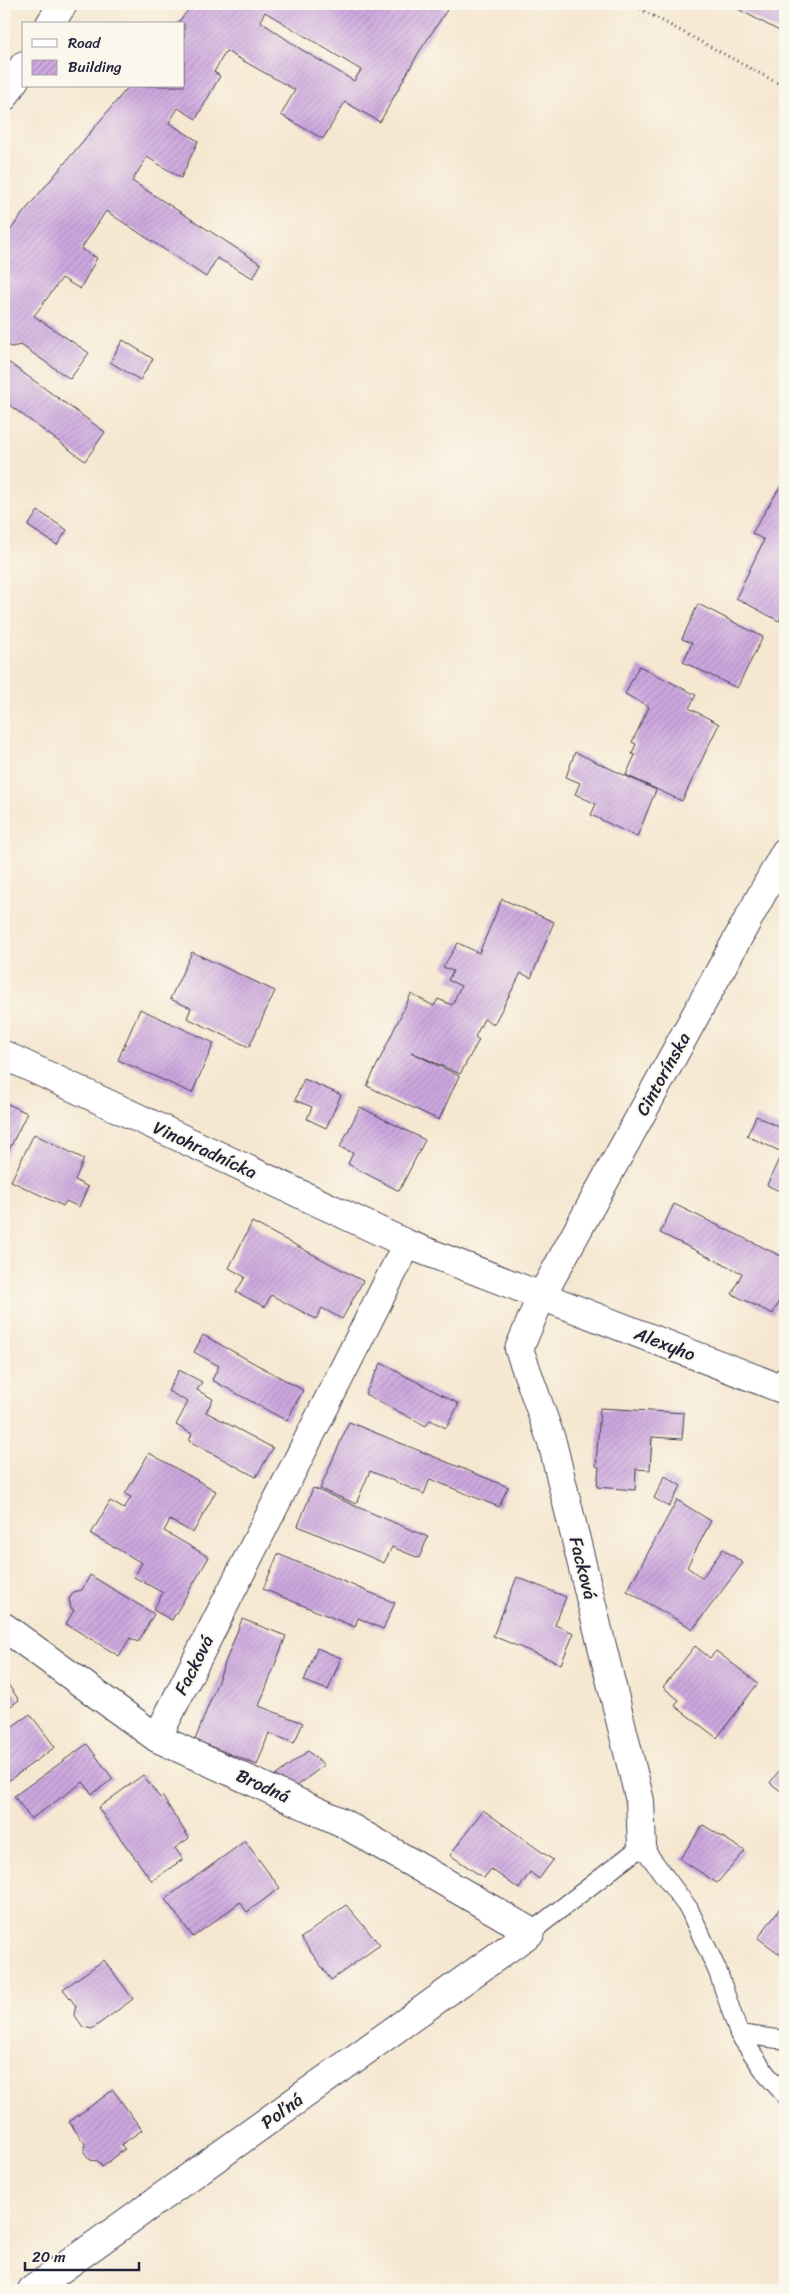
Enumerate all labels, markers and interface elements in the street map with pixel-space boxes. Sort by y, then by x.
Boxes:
legend [22,22,185,88]
text: Road [68,30,101,56]
text: Building [68,54,122,80]
street label: Cintorínska [627,1026,699,1122]
street label: Vinohradnícka [147,1112,263,1188]
street label: Alexyho [629,1317,700,1370]
street label: Facková [560,1533,606,1603]
street label: Facková [165,1629,223,1701]
street label: Brodná [231,1760,295,1812]
street label: Poľná [254,2084,310,2138]
scale bar [25,2239,139,2271]
text: 20 m [32,2244,66,2270]

